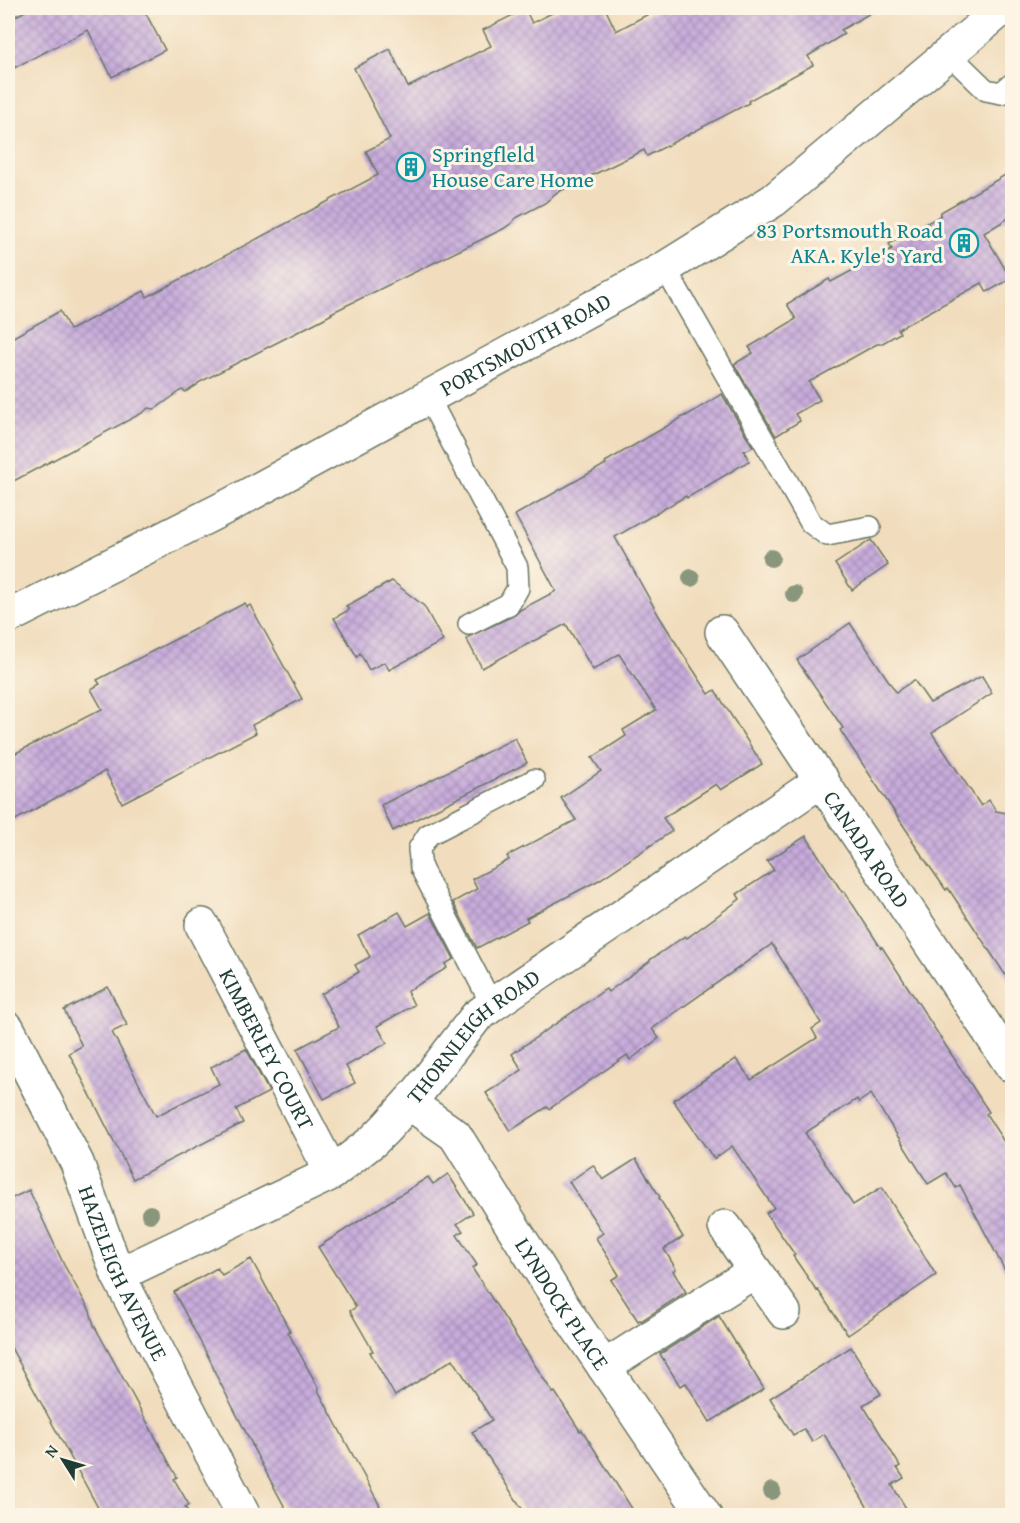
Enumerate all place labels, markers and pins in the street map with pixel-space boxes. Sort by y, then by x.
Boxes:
place label: Springfleld House Care Home [432,138,594,195]
building icon: Springfleld House Care Home [395,151,427,183]
place label: 83 Portsmouth Road AKA. Kyle's Yard [756,214,943,271]
building icon: 83 Portsmouth Road AKA. Kyle's Yard [948,227,980,259]

